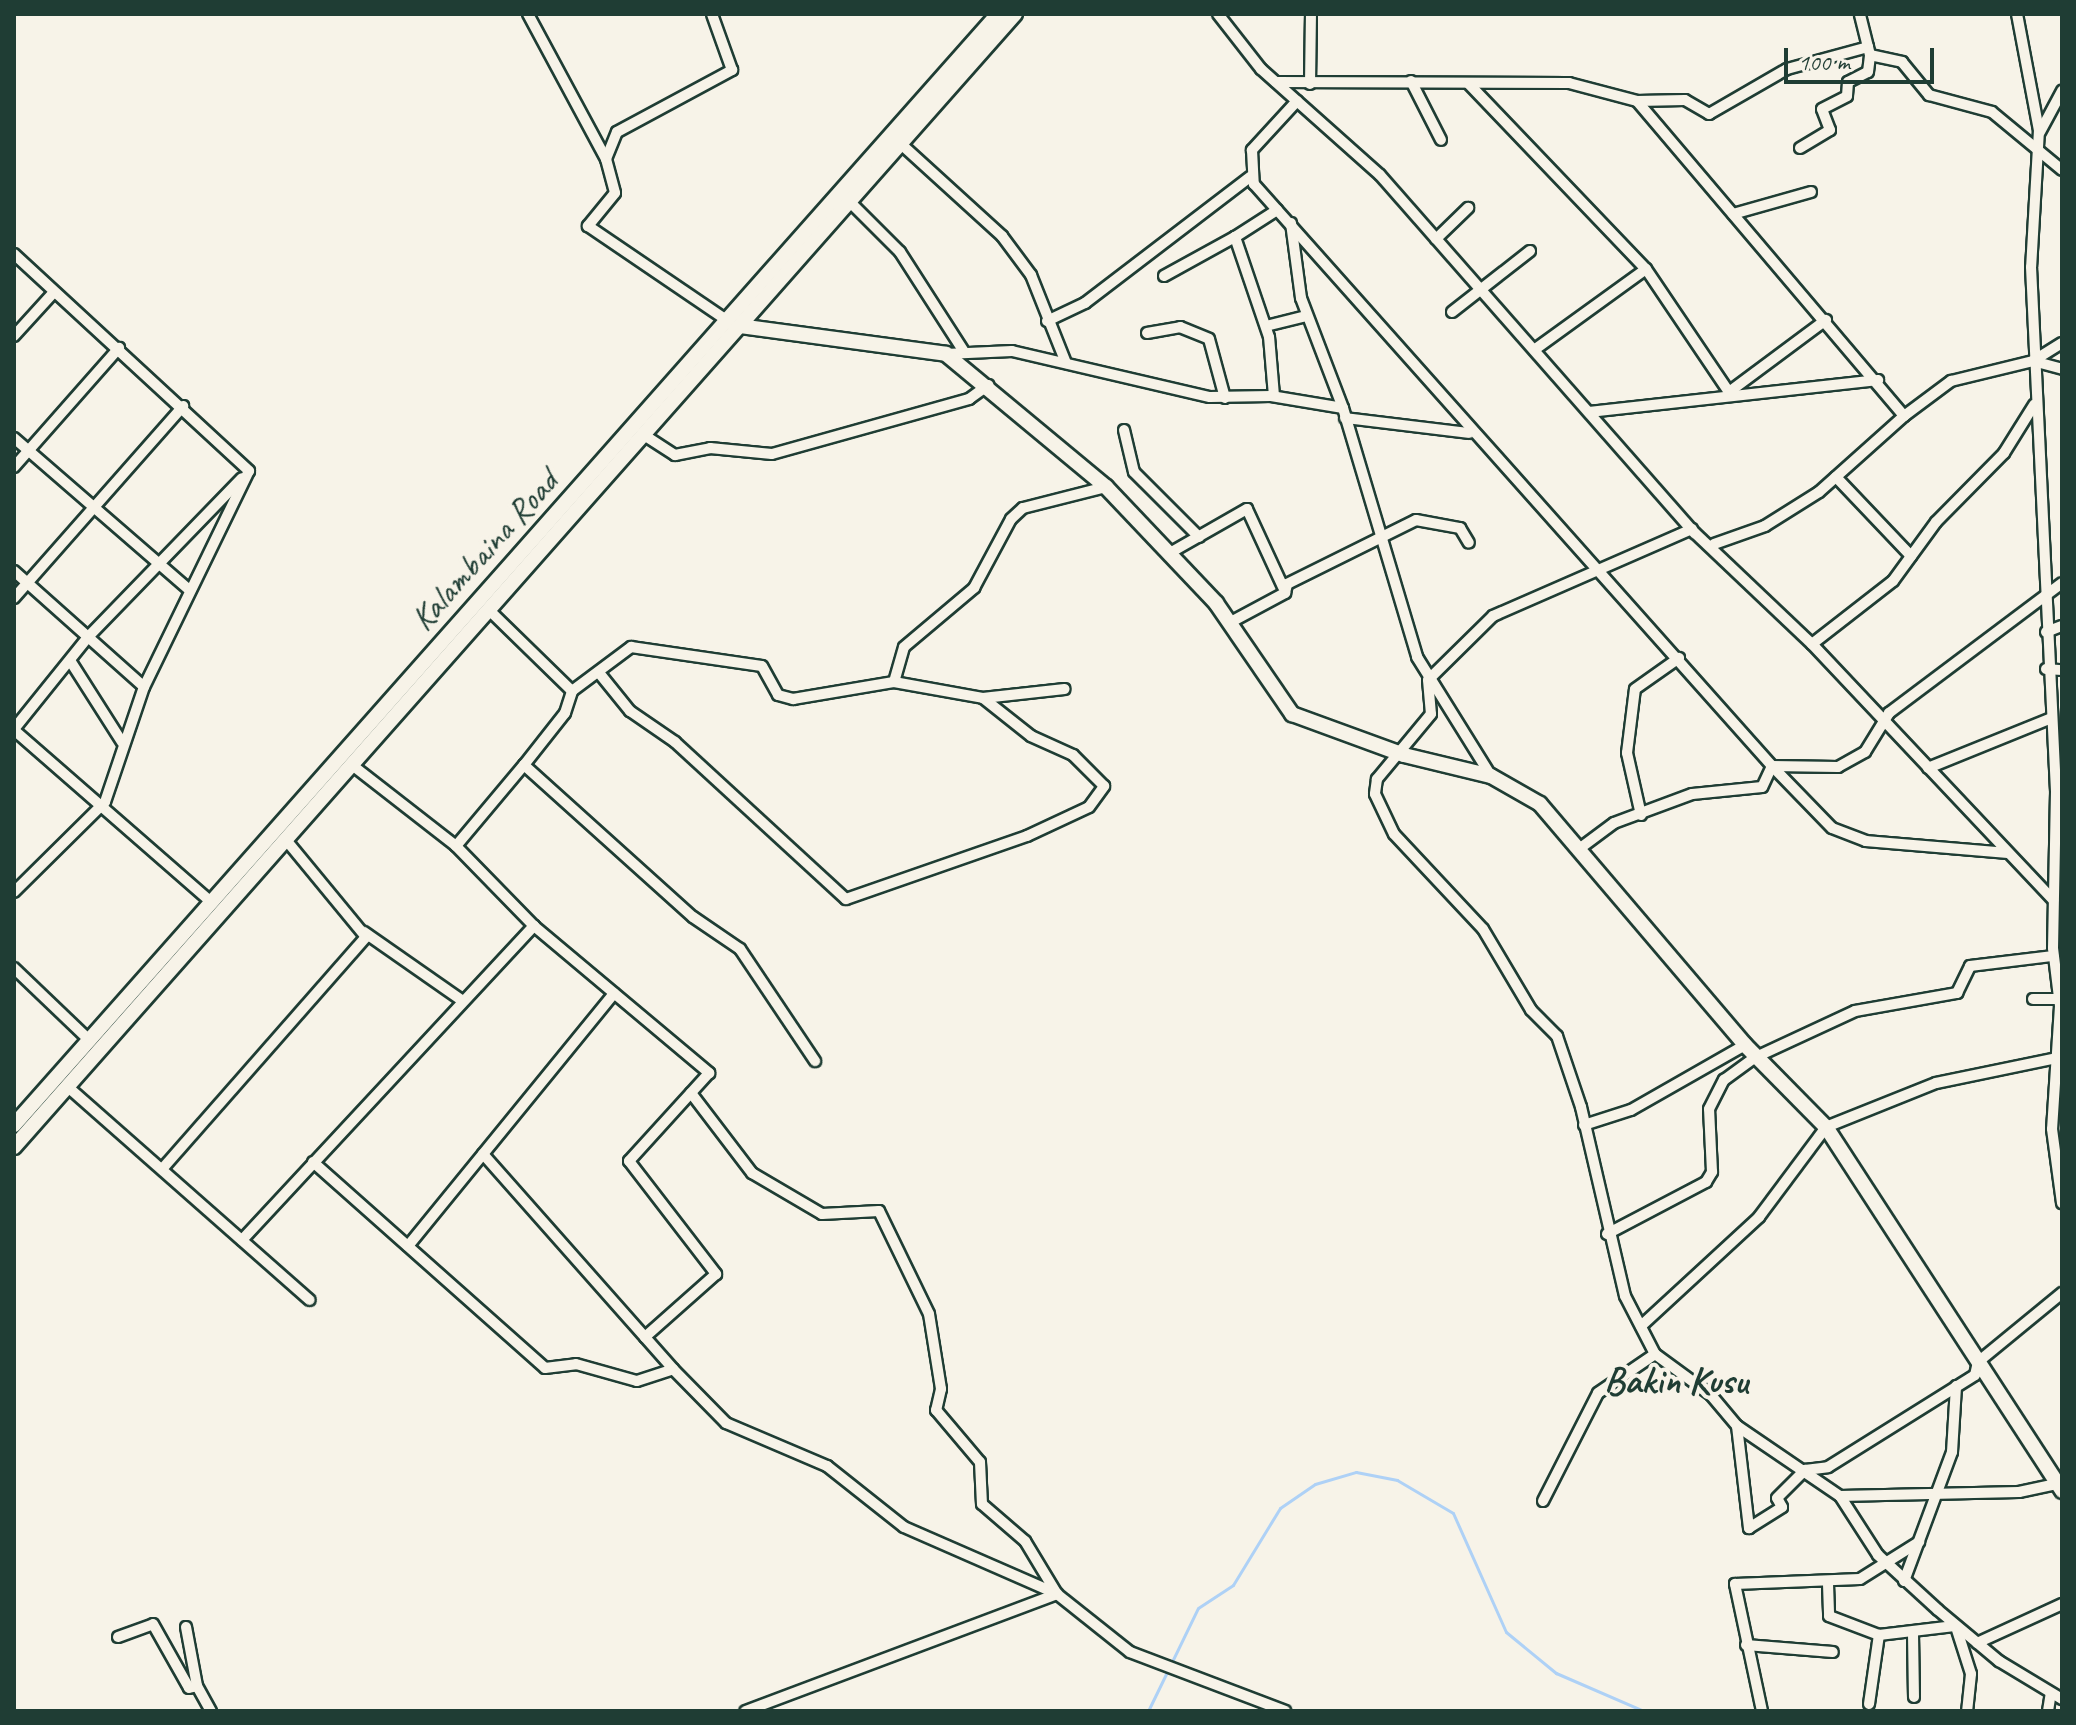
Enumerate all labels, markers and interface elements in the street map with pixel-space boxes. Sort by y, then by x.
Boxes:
scale bar [1788,32,1938,82]
text: 100 m [1798,47,1850,77]
street label: Kalambaina Road [402,462,566,638]
district label: Bakin Kusu [1604,1358,1748,1404]

